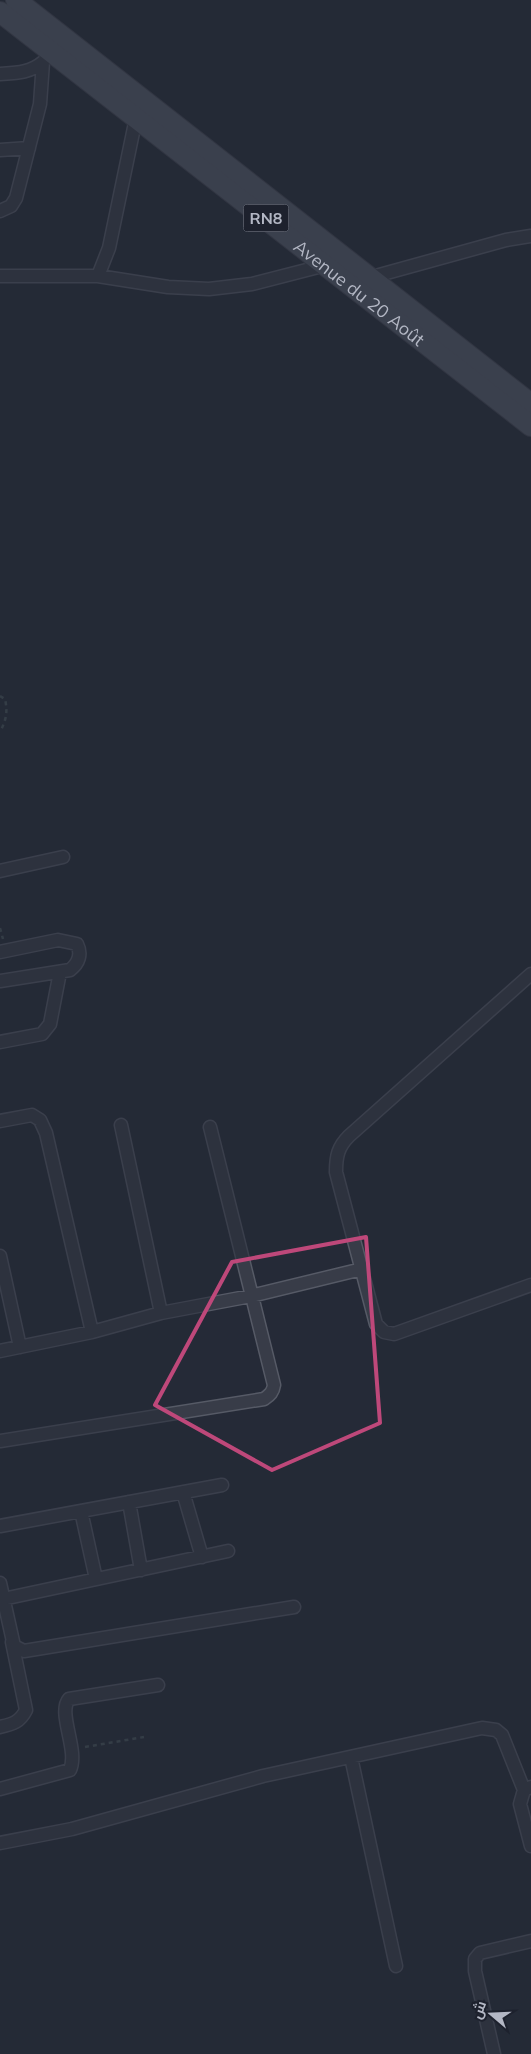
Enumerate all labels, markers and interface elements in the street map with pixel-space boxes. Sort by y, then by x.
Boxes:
road number: RN8 [244,204,288,232]
street label: Avenue du 20 Août [290,234,430,351]
north arrow [466,1989,516,2039]
text: ش [467,1998,490,2021]

